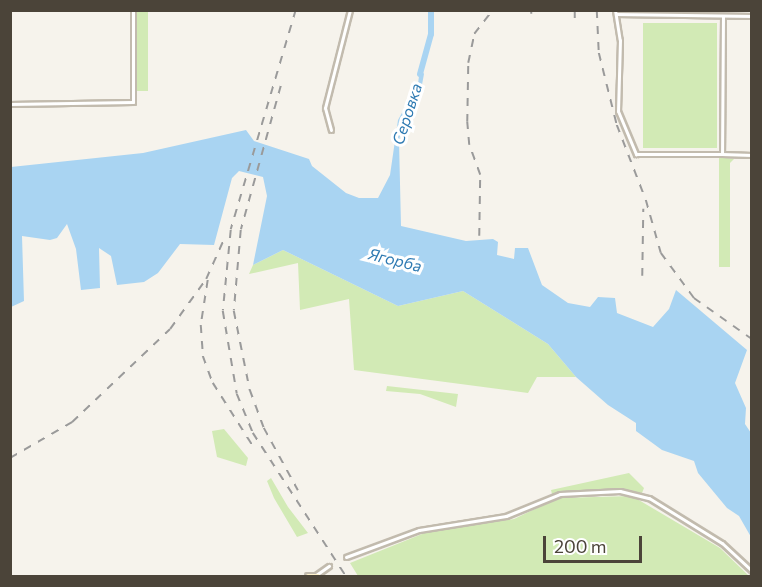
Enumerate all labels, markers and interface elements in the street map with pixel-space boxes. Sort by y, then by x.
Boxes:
water label: Серовка [388,81,426,147]
water label: Ягорба [366,244,424,276]
scale bar [546,524,645,562]
text: 200 m [554,535,607,557]

